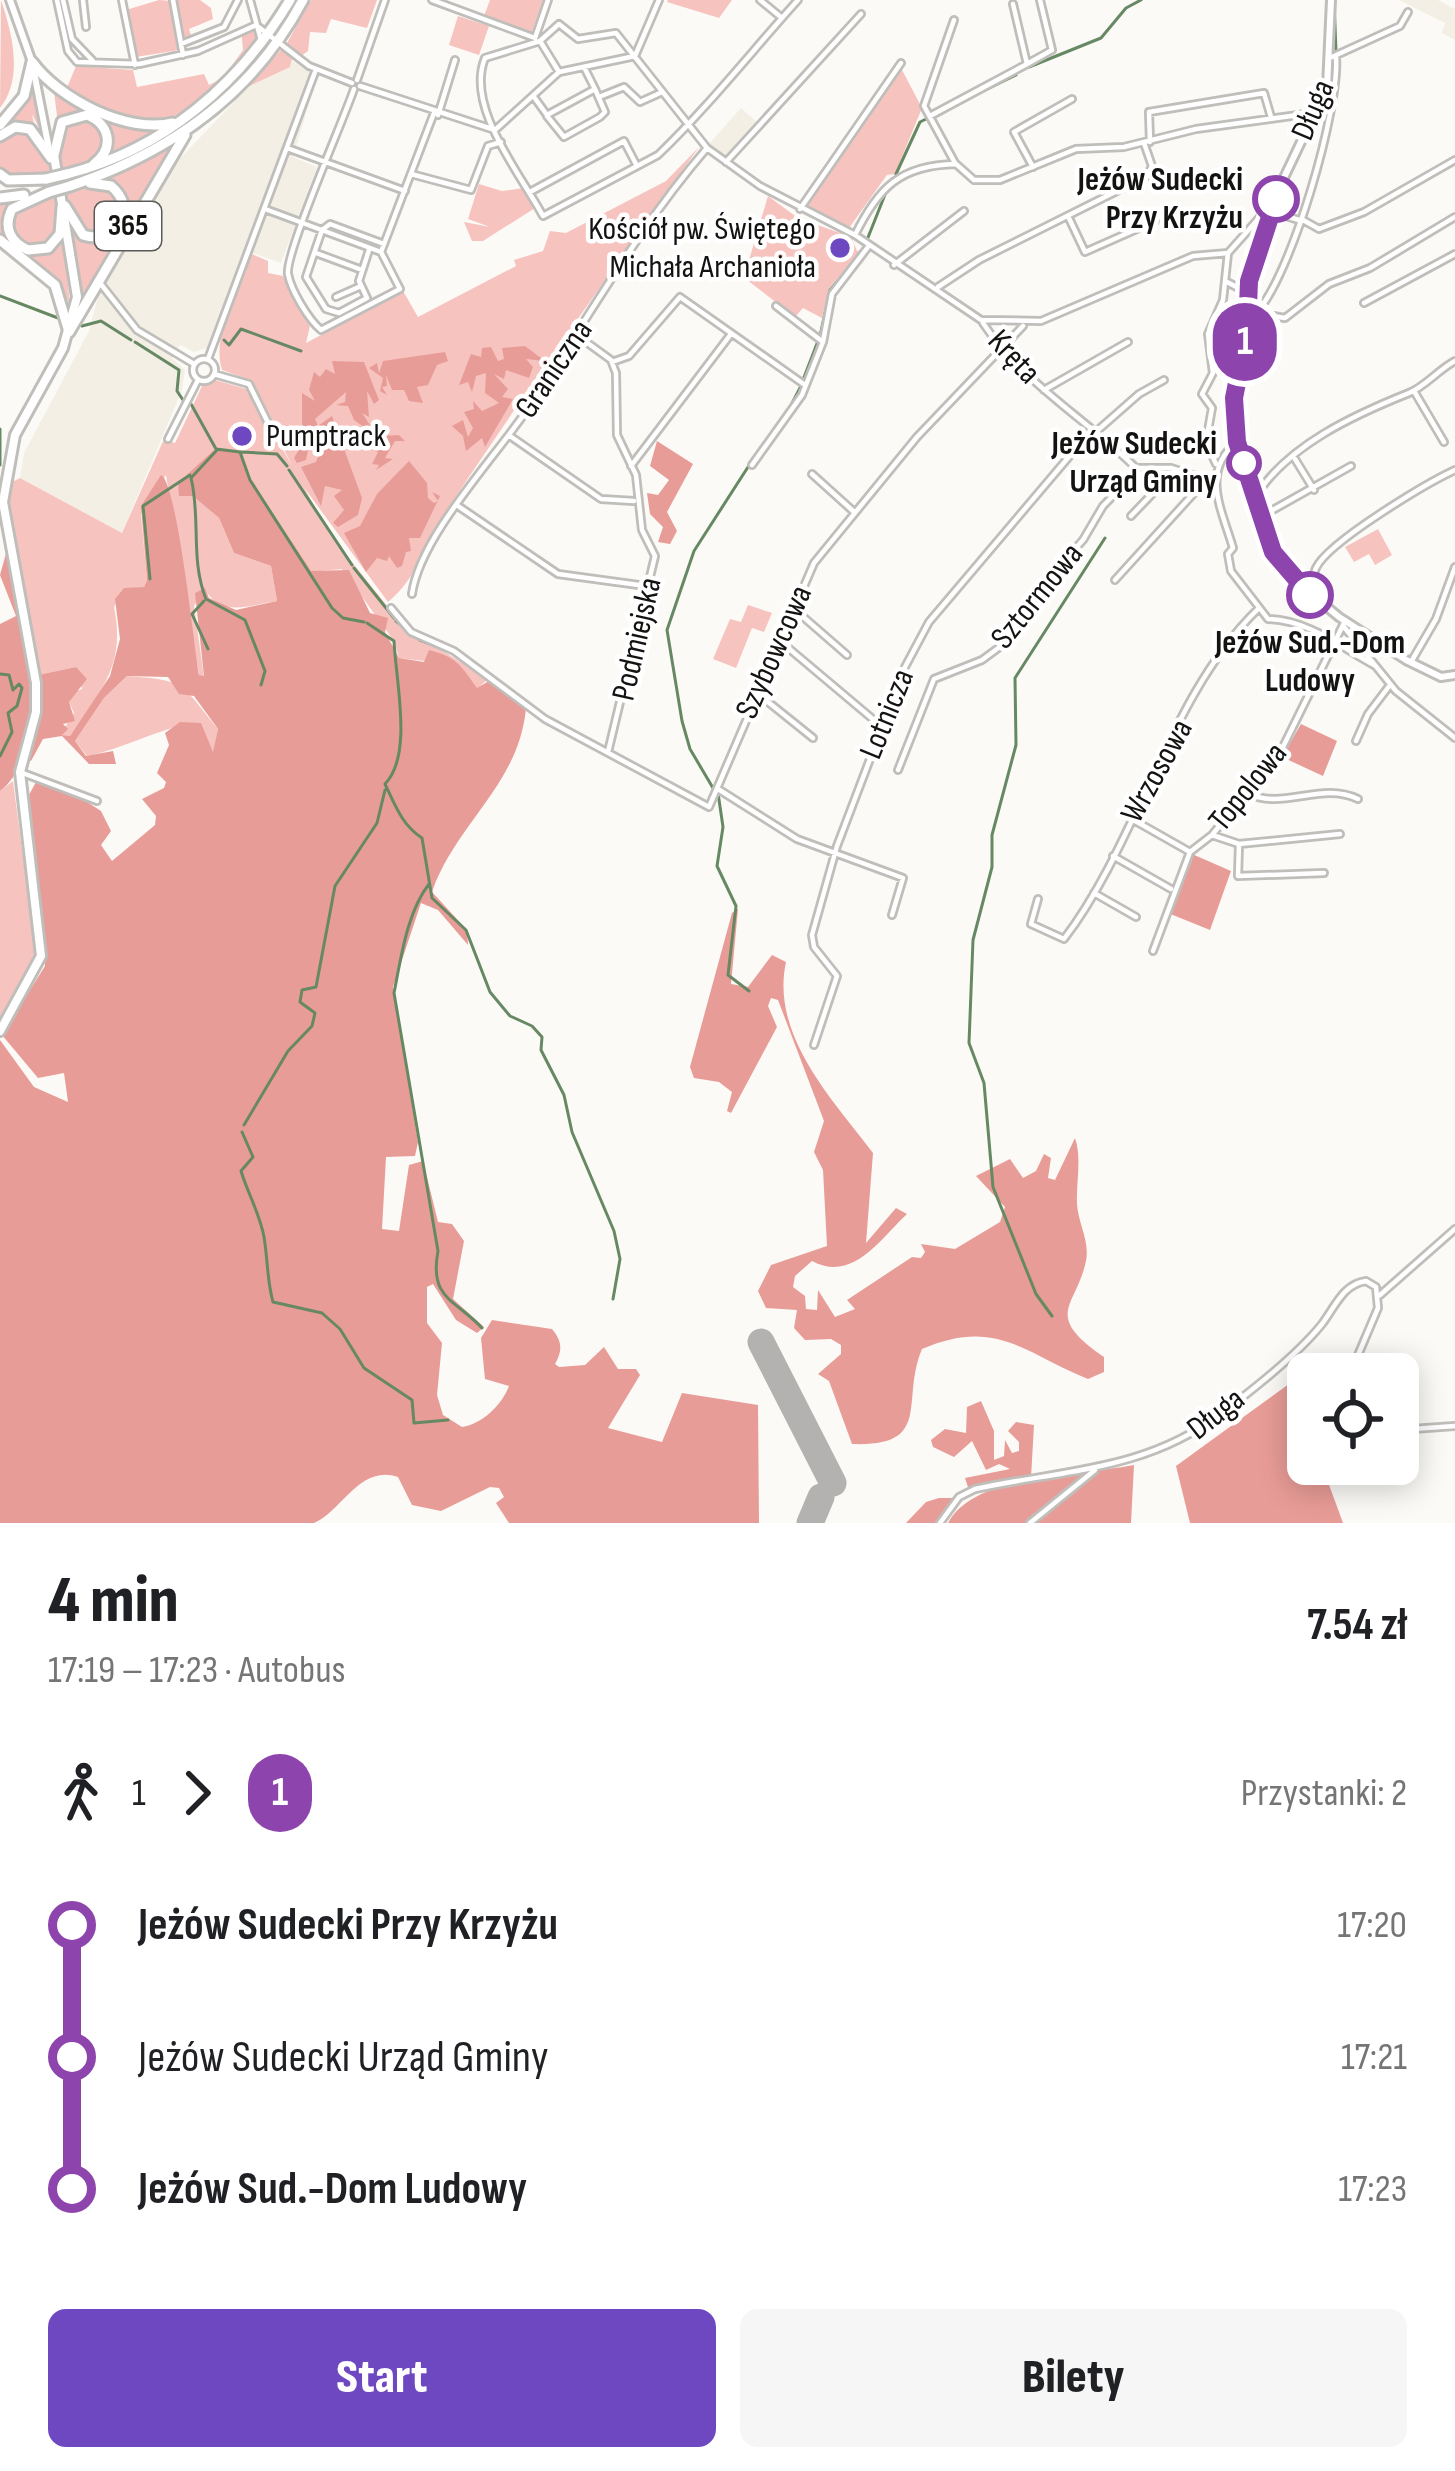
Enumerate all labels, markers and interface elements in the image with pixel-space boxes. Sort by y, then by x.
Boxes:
street label: Długa [1283,74,1343,146]
place label: Jeżów Sudecki Przy Krzyżu [1077,160,1243,238]
marker: Jeżów Sudecki Przy Krzyżu [1254,177,1298,221]
road number: 365 [95,202,161,250]
place label: Kościół pw. Świętego Michała Archanioła [588,209,816,287]
marker: Kościół pw. Świętego Michała Archanioła [827,235,853,261]
line badge: 1 [1206,303,1284,381]
street label: Graniczna [507,312,601,426]
text: 1 [1237,316,1253,367]
street label: Kręta [979,322,1049,392]
place label: Pumptrack [266,416,386,456]
marker: Pumptrack [229,423,255,449]
place label: Jeżów Sudecki Urząd Gminy [1051,424,1217,502]
marker: Jeżów Sudecki Urząd Gminy [1228,447,1260,479]
street label: Sztormowa [982,535,1092,657]
marker: Jeżów Sud.-Dom Ludowy [1288,573,1332,617]
street label: Podmiejska [603,574,671,704]
street label: Szybowcowa [727,579,821,725]
place label: Jeżów Sud.-Dom Ludowy [1214,623,1405,701]
street label: Lotnicza [851,663,923,765]
street label: Wrzosowa [1112,712,1202,830]
street label: Topolowa [1200,734,1296,840]
map controls [1287,1353,1419,1485]
button: locate [1287,1353,1419,1485]
street label: Długa [1179,1379,1253,1449]
text: 4 min [48,1562,179,1641]
text: 7.54 zł [1307,1598,1407,1653]
text: 17:19 – 17:23 · Autobus [48,1647,346,1694]
icon: walk [48,1760,114,1826]
icon: forward [164,1760,230,1826]
text: 1 [272,1767,288,1818]
text: 1 [132,1770,146,1817]
text: Przystanki: 2 [1241,1770,1407,1817]
text: Jeżów Sudecki Przy Krzyżu [138,1898,558,1953]
text: 17:20 [1337,1902,1407,1949]
text: Jeżów Sudecki Urząd Gminy [138,2030,548,2085]
text: 17:21 [1341,2034,1407,2081]
text: Jeżów Sud.-Dom Ludowy [138,2162,527,2217]
text: 17:23 [1338,2166,1407,2213]
button: Start [48,2309,716,2447]
button: Bilety [740,2309,1407,2447]

